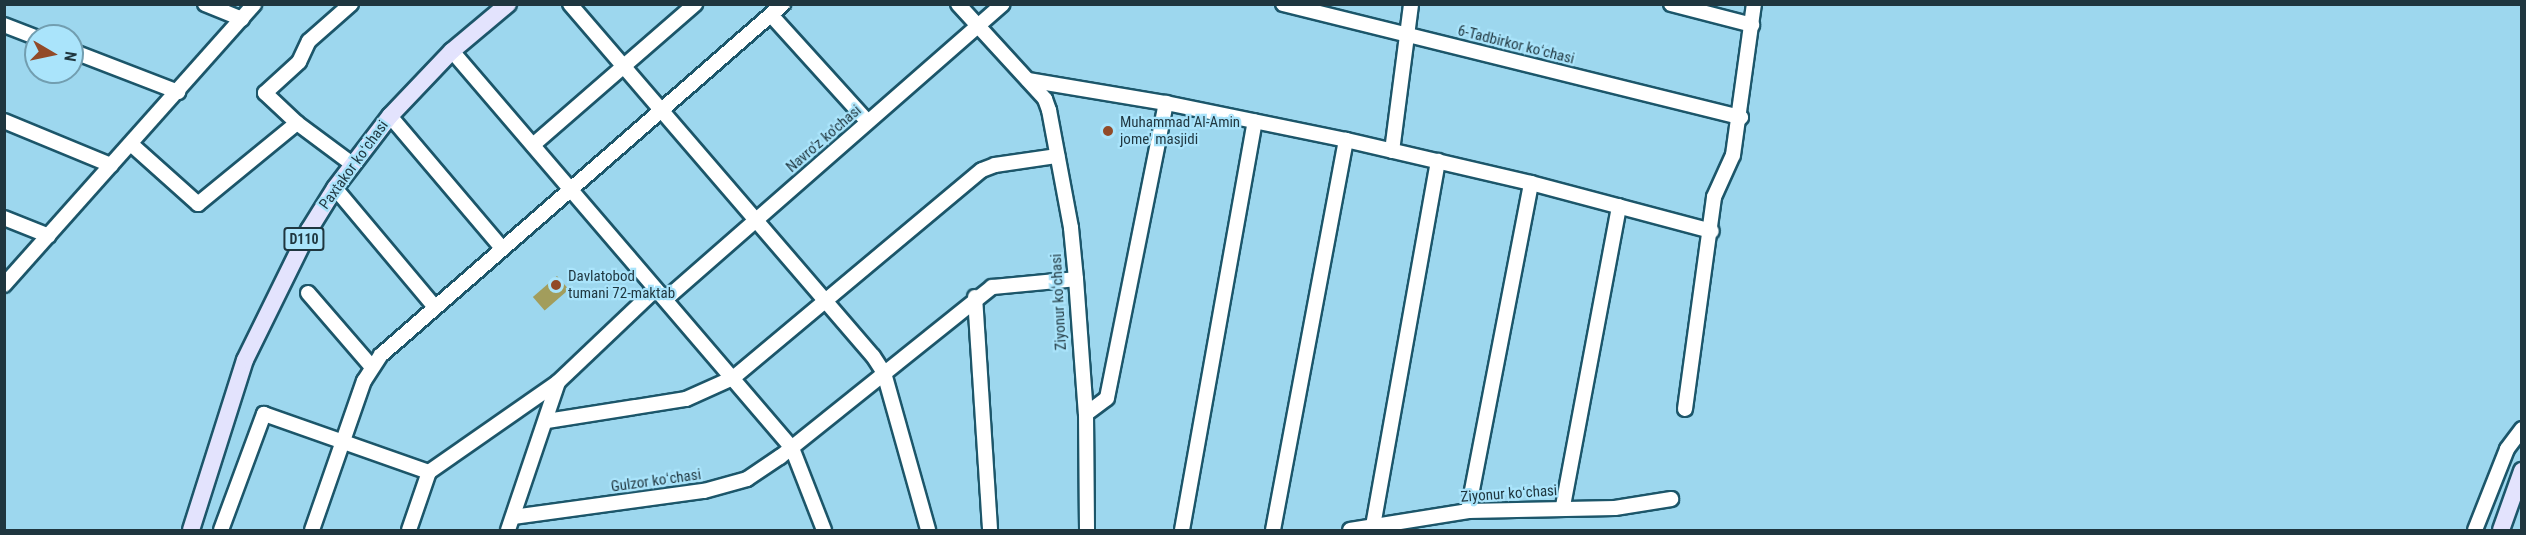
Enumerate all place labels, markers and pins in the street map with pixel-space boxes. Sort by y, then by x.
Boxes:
place label: Muhammad Al-Amin jome' masjidi [1120,113,1240,148]
marker: Muhammad Al-Amin jome' masjidi [1101,124,1115,138]
place label: Davlatobod tumani 72-maktab [568,267,675,302]
marker: Davlatobod tumani 72-maktab [549,278,563,292]

